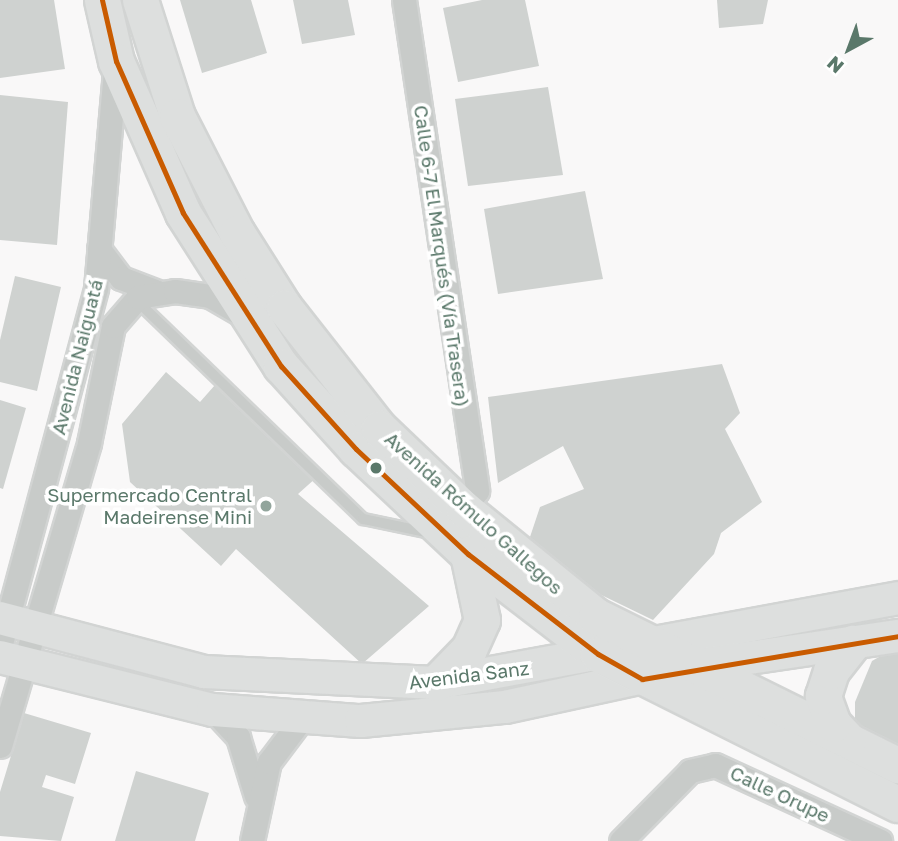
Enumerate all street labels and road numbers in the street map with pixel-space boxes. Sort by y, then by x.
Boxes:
street label: Calle 6-7 El Marqués (Vía Trasera) [410,104,474,408]
street label: Avenida Naiguatá [47,277,107,437]
street label: Avenida Rómulo Gallegos [380,427,568,599]
street label: Avenida Sanz [408,656,530,694]
street label: Calle Orupe [727,761,833,827]

